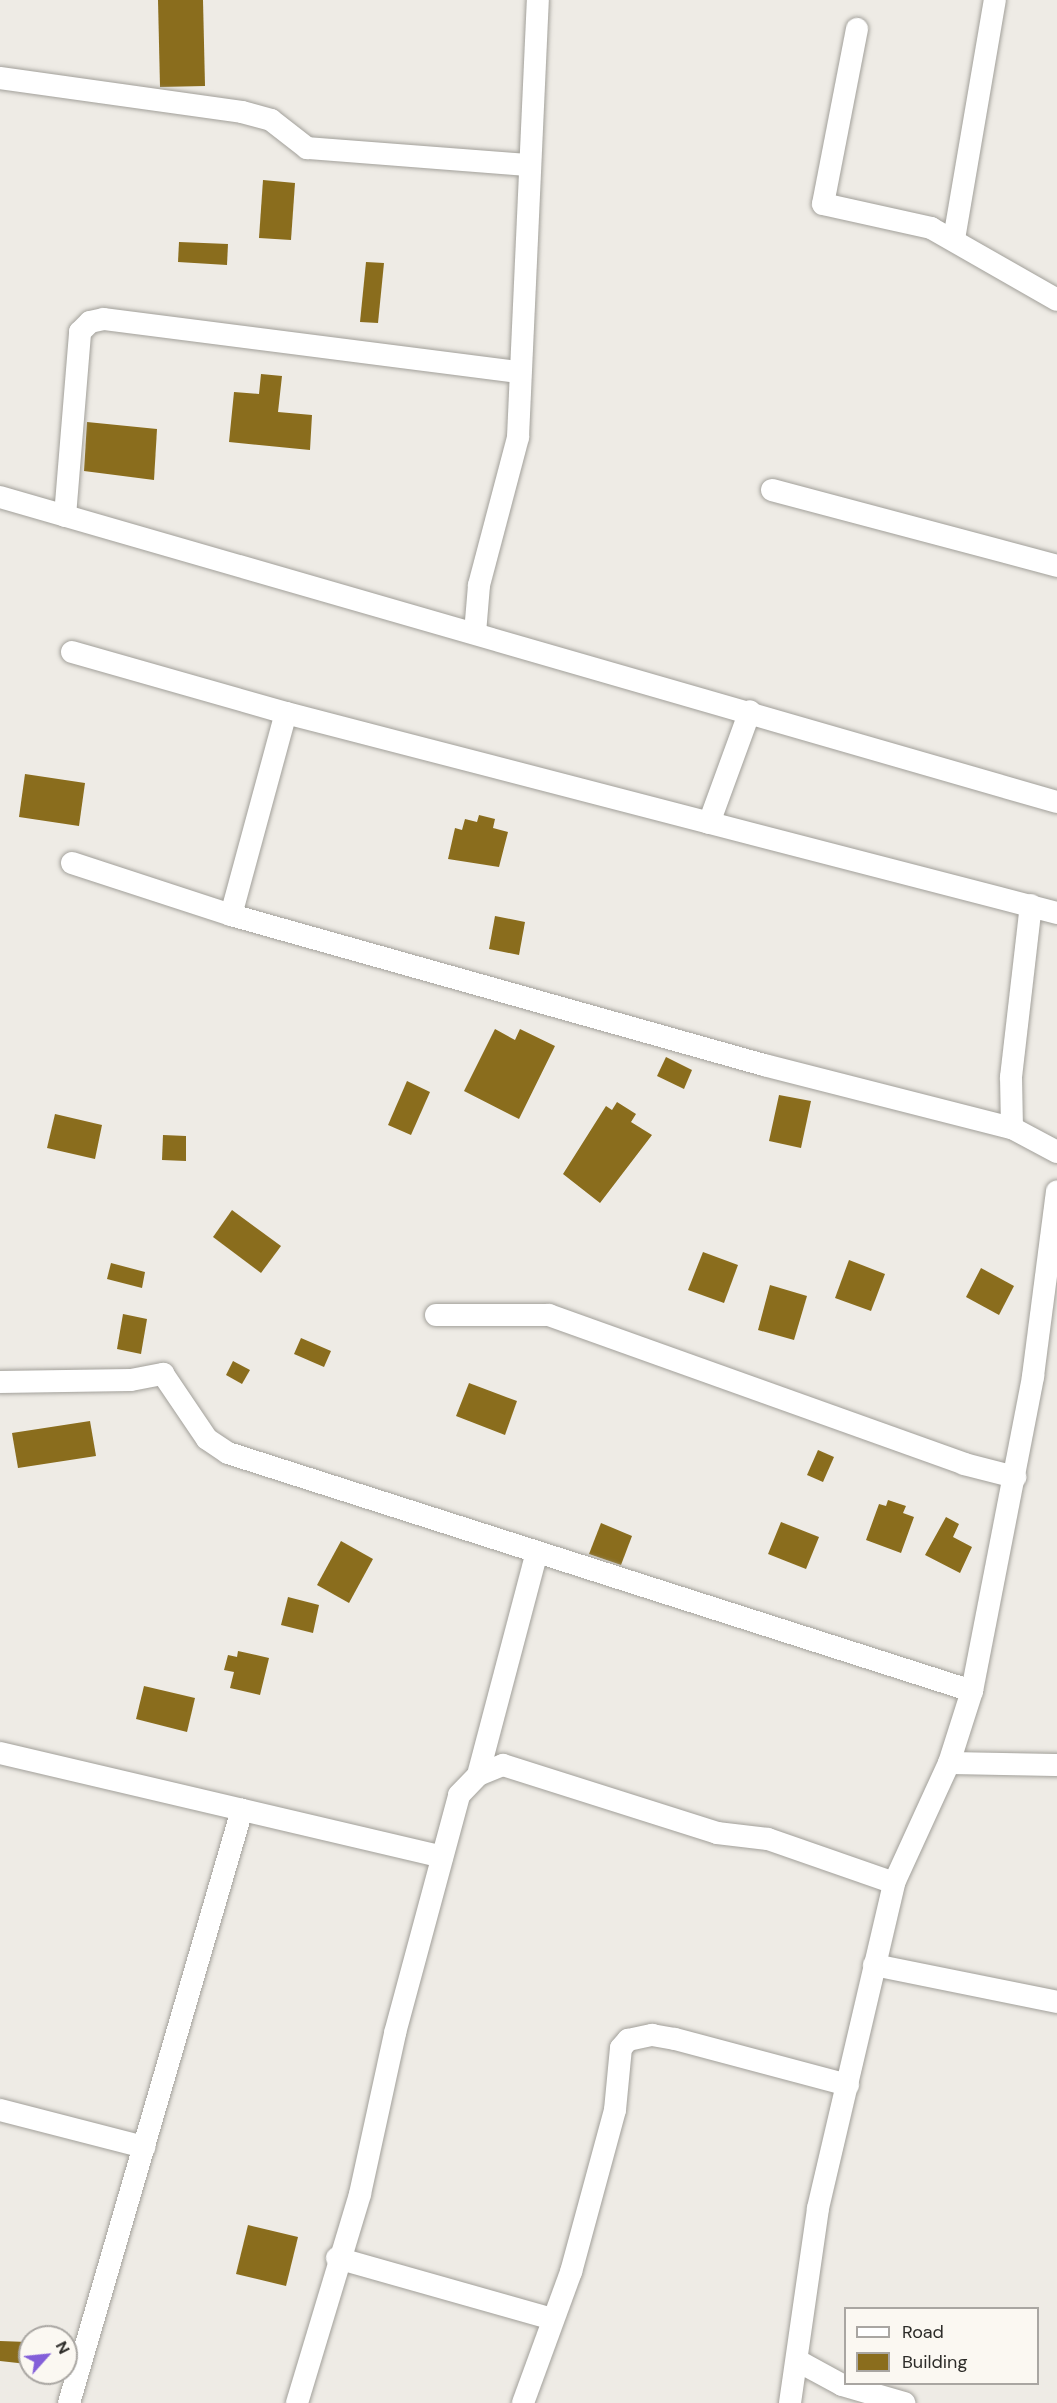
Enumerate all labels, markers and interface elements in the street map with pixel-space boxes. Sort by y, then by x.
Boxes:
legend [844,2307,1039,2385]
text: Road [902,2320,944,2344]
north arrow [18,2325,78,2385]
text: N [51,2338,75,2357]
text: Building [902,2350,967,2374]

